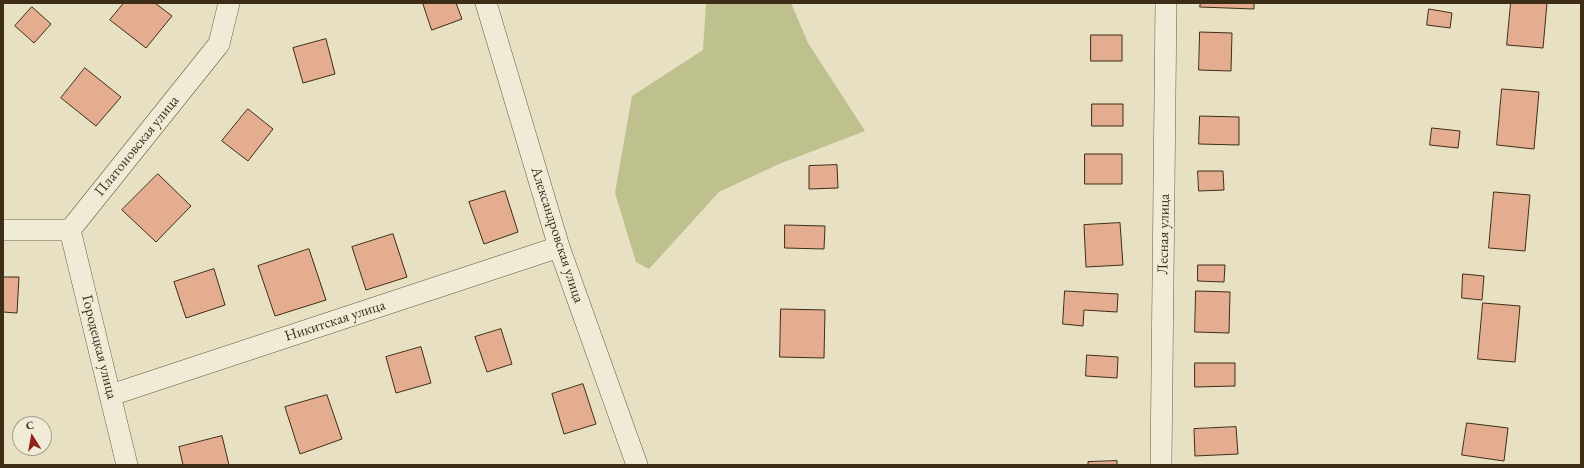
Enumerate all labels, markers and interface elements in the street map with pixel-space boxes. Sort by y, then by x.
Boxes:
street label: Платоновская улица [91,92,183,200]
street label: Александровская улица [527,165,587,305]
street label: Лесная улица [1154,193,1174,275]
street label: Городецкая улица [77,293,121,401]
street label: Никитская улица [282,296,388,346]
north arrow [12,416,52,456]
text: С [25,418,35,433]

